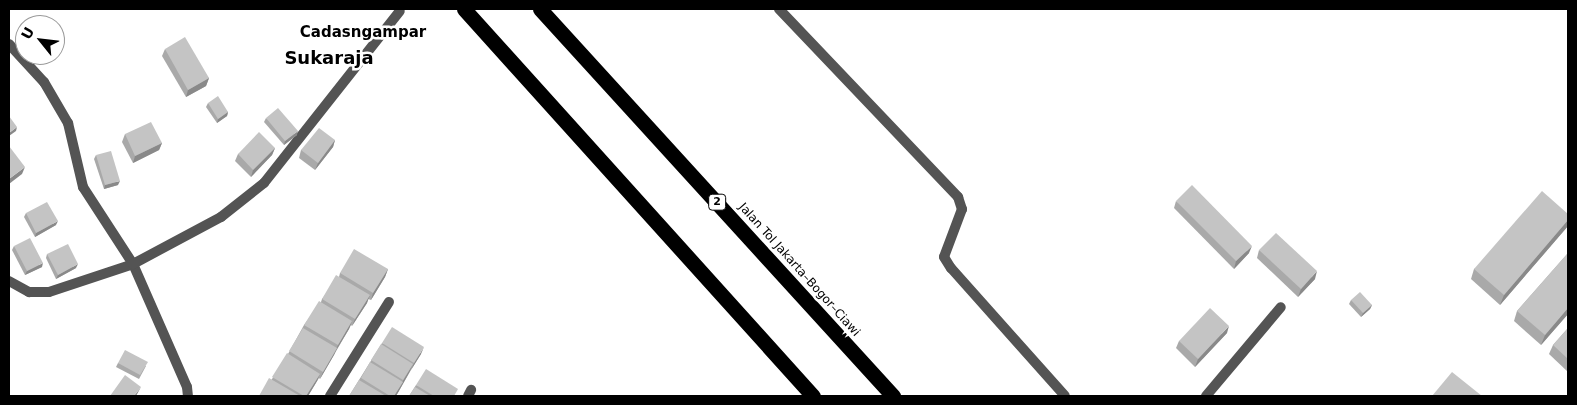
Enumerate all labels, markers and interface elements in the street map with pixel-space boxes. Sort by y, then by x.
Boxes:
north arrow [15,15,65,65]
text: U [18,24,38,42]
district label: Cadasngampar [300,24,426,42]
district label: Sukaraja [284,47,374,69]
road number: 2 [707,193,727,210]
street label: Jalan Tol Jakarta–Bogor–Ciawi [735,200,863,340]

